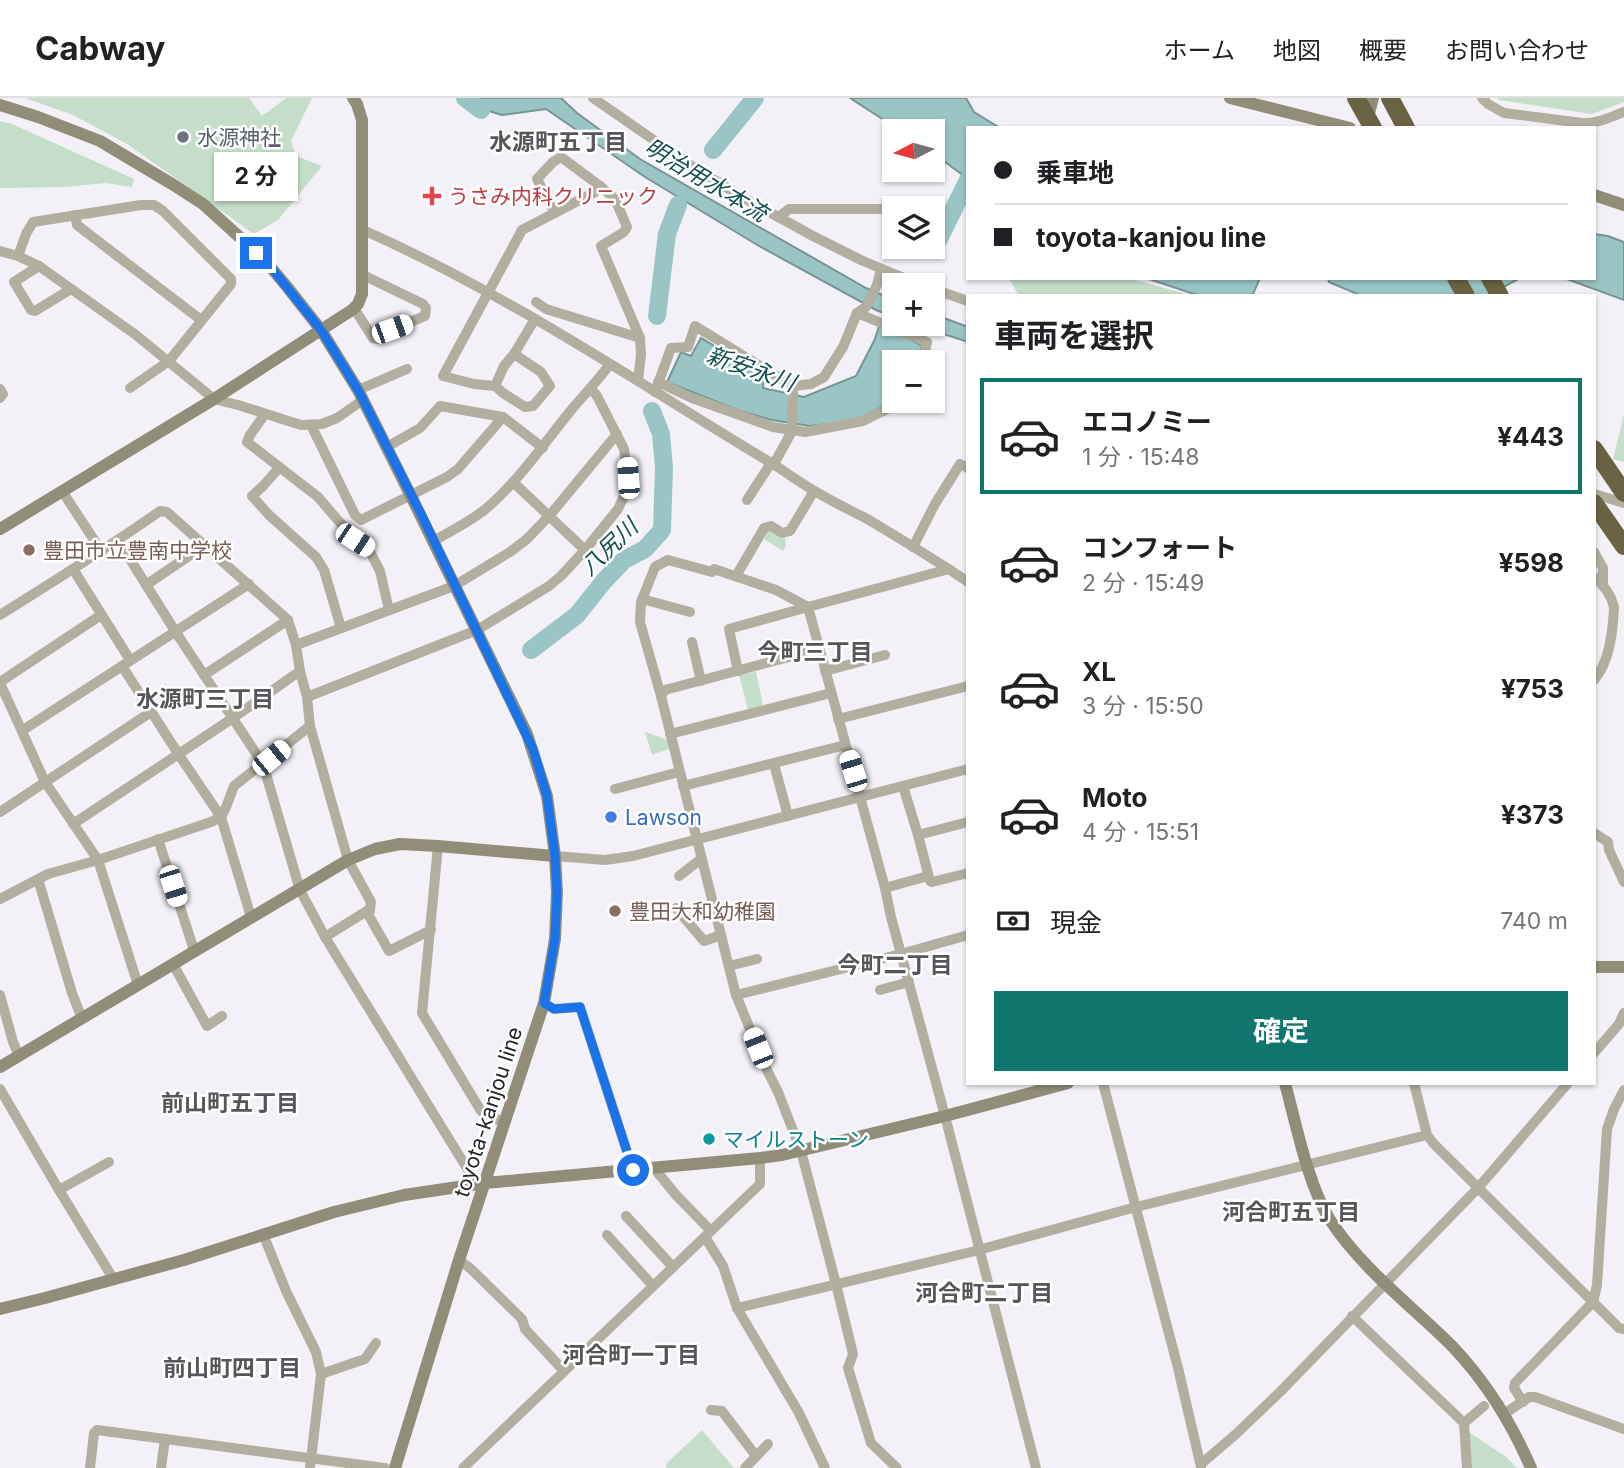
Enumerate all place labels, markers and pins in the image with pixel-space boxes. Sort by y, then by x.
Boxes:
place label: 水源神社 [197,125,281,150]
marker: 水源神社 [175,129,191,145]
place label: うさみ内科クリニック [448,184,658,209]
marker: うさみ内科クリニック [422,186,442,206]
place label: 豊田市立豊南中学校 [43,538,232,563]
marker: 豊田市立豊南中学校 [21,542,37,558]
place label: Lawson [625,805,702,830]
marker: Lawson [603,809,619,825]
place label: 豊田大和幼稚園 [629,899,776,924]
marker: 豊田大和幼稚園 [607,903,623,919]
place label: マイルストーン [723,1127,869,1152]
marker: マイルストーン [701,1131,717,1147]

